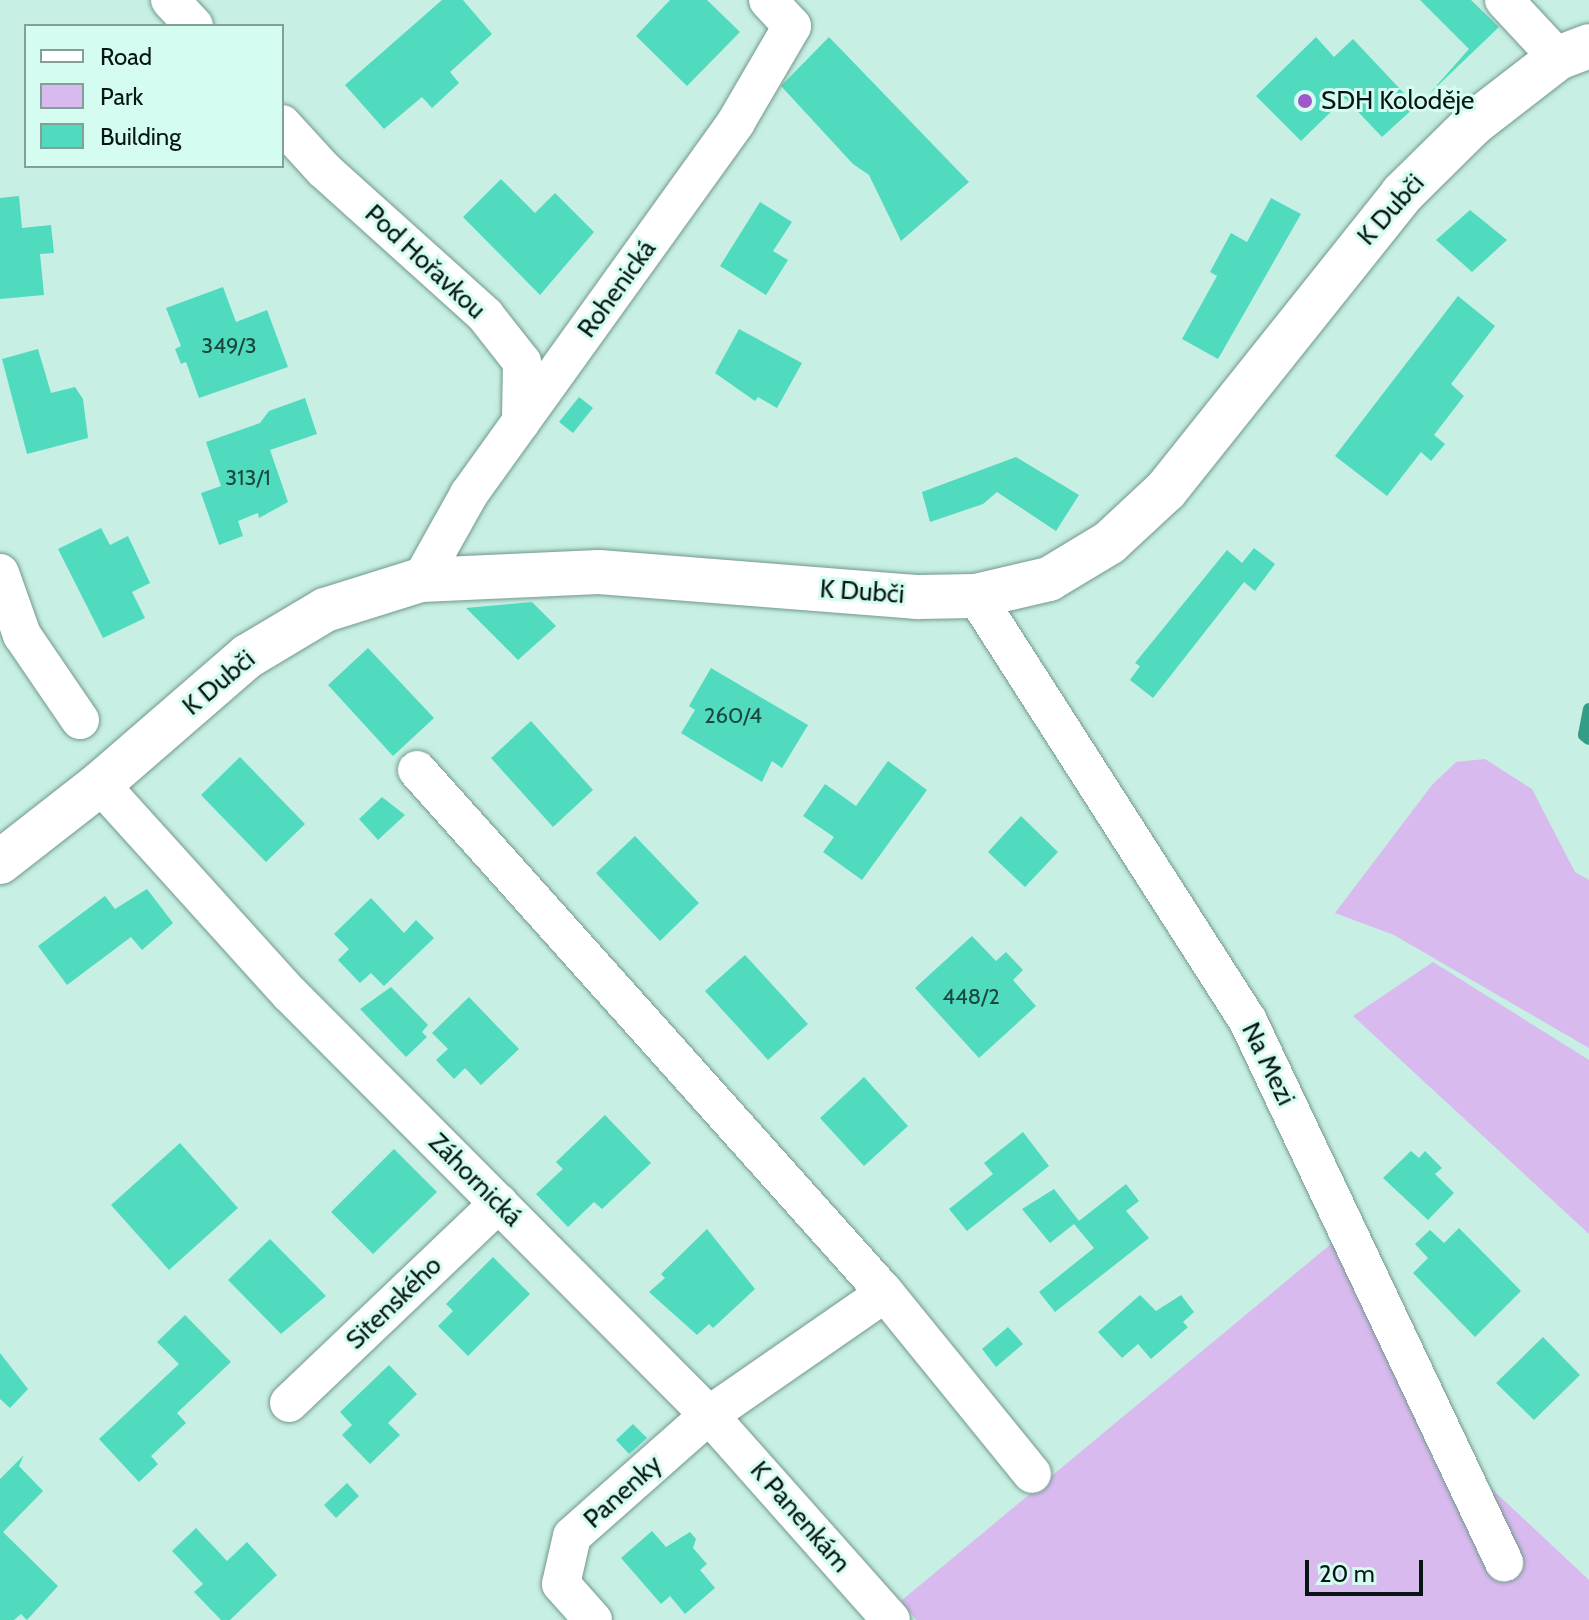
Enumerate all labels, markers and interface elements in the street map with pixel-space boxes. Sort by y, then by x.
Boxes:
legend [24,24,284,168]
text: Road [100,42,152,71]
text: Park [100,82,143,111]
place label: SDH Koloděje [1321,85,1474,117]
marker: SDH Koloděje [1296,92,1314,110]
text: Building [100,122,181,151]
street label: K Dubči [1351,168,1431,252]
street label: Pod Hořavkou [358,198,492,326]
street label: Rohenická [571,234,663,344]
house number: 349/3 [201,333,257,359]
house number: 313/1 [225,465,271,491]
street label: K Dubči [819,573,905,611]
street label: K Dubči [177,644,261,722]
house number: 260/4 [704,703,762,729]
house number: 448/2 [942,984,1000,1010]
street label: Na Mezi [1235,1018,1301,1110]
street label: Záhornická [422,1127,528,1233]
street label: Sitenského [340,1250,448,1356]
street label: Panenky [578,1449,668,1535]
street label: K Panenkám [743,1455,857,1579]
scale bar [1309,1544,1427,1594]
text: 20 m [1319,1559,1375,1588]

